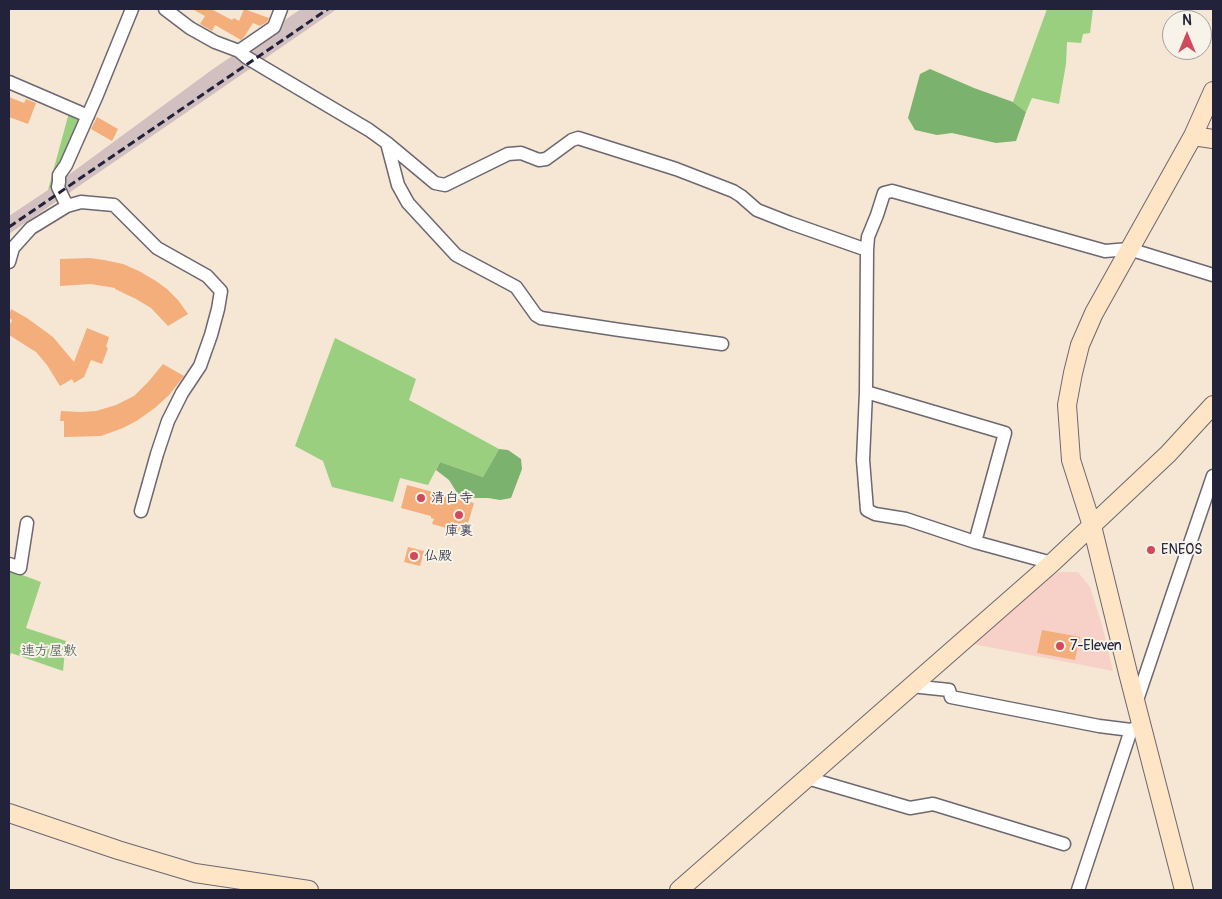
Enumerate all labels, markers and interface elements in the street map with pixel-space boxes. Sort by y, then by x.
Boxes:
north arrow [1162,10,1212,60]
text: N [1182,12,1192,29]
place label: 清白寺 [431,490,473,506]
marker: 清白寺 [415,492,427,504]
marker: 庫裏 [453,509,465,521]
place label: 庫裏 [445,523,473,539]
place label: ENEOS [1161,542,1202,558]
marker: ENEOS [1145,544,1157,556]
place label: 仏殿 [424,548,452,564]
marker: 仏殿 [408,550,420,562]
place label: 7-Eleven [1070,638,1122,654]
marker: 7-Eleven [1054,640,1066,652]
park label: 連方屋敷 [21,643,77,659]

